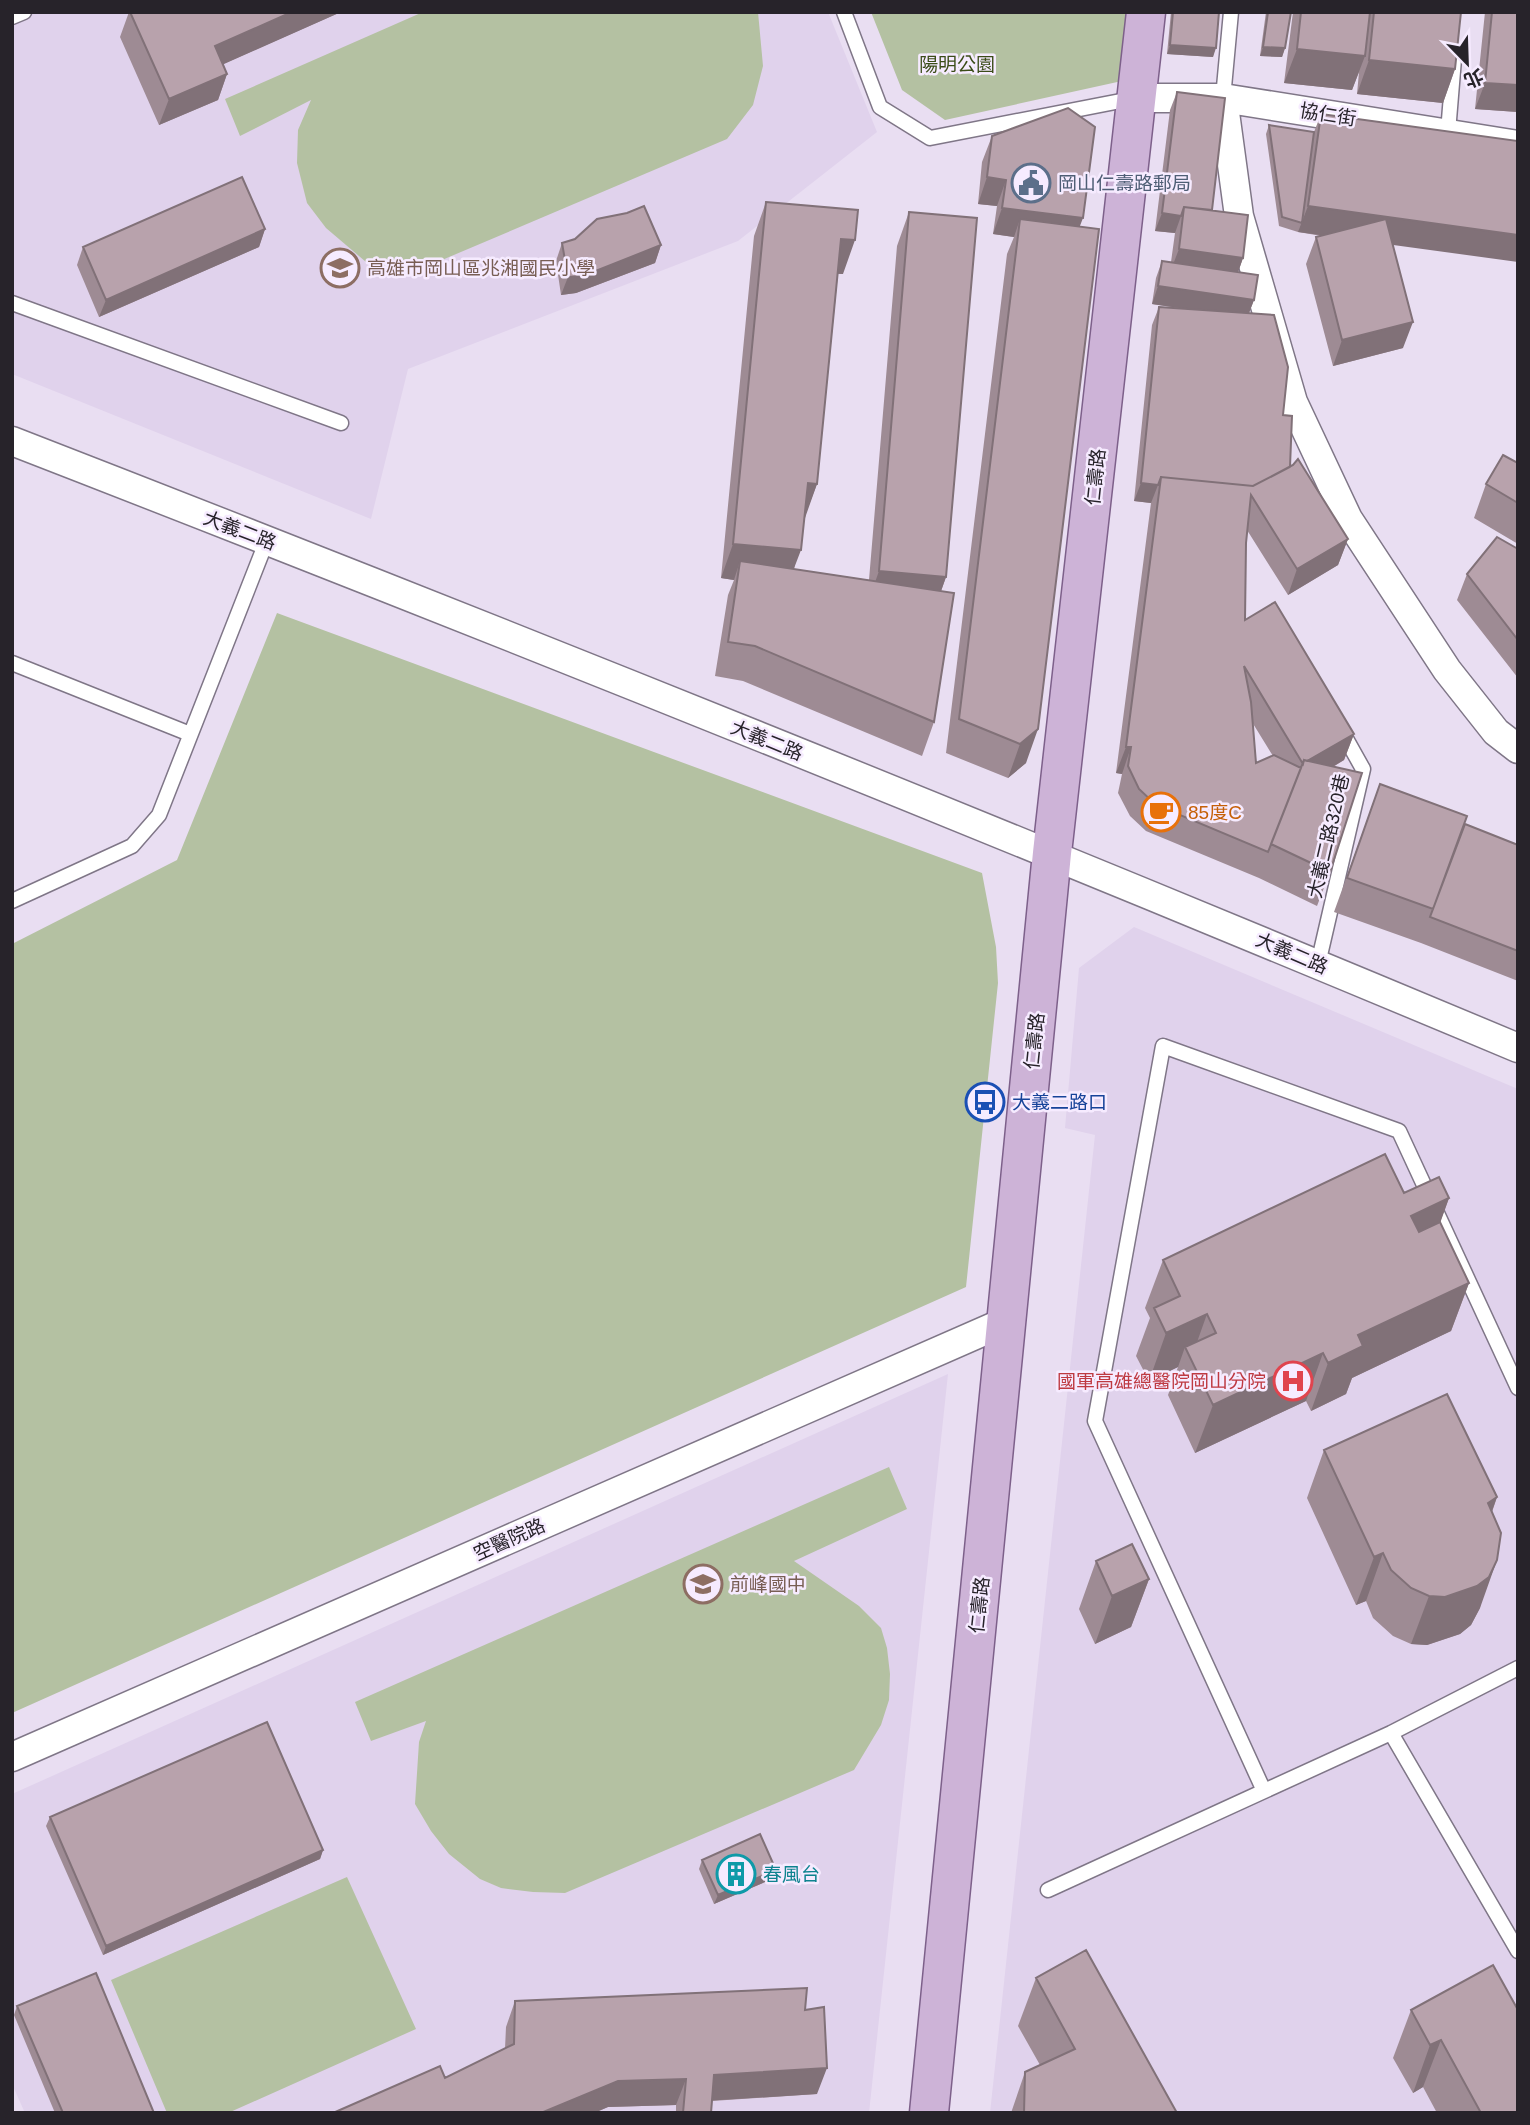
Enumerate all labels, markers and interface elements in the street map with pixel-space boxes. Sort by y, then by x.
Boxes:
north arrow [1432,28,1502,98]
park label: 陽明公園 [919,54,995,75]
text: 北 [1461,65,1486,92]
street label: 協仁街 [1298,100,1358,129]
public building icon: 岡山仁壽路郵局 [1010,162,1052,204]
place label: 岡山仁壽路郵局 [1058,173,1191,194]
school or university icon: 高雄市岡山區兆湘國民小學 [319,247,361,289]
place label: 高雄市岡山區兆湘國民小學 [367,258,595,279]
street label: 仁壽路 [1082,448,1109,507]
street label: 大義二路 [201,507,279,554]
street label: 大義二路 [728,716,806,764]
street label: 大義二路320巷 [1304,772,1353,900]
cafe icon: 85度C [1140,791,1182,833]
place label: 85度C [1188,802,1242,823]
street label: 大義二路 [1253,929,1331,978]
street label: 仁壽路 [1021,1012,1048,1071]
bus stop icon: 大義二路口 [964,1081,1006,1123]
place label: 大義二路口 [1012,1092,1107,1113]
hospital icon: 國軍高雄總醫院岡山分院 [1272,1360,1314,1402]
place label: 國軍高雄總醫院岡山分院 [1057,1371,1266,1392]
street label: 空醫院路 [470,1514,548,1565]
school or university icon: 前峰國中 [682,1563,724,1605]
place label: 前峰國中 [730,1574,806,1595]
street label: 仁壽路 [966,1576,993,1635]
building icon: 春風台 [715,1853,757,1895]
place label: 春風台 [763,1864,820,1885]

